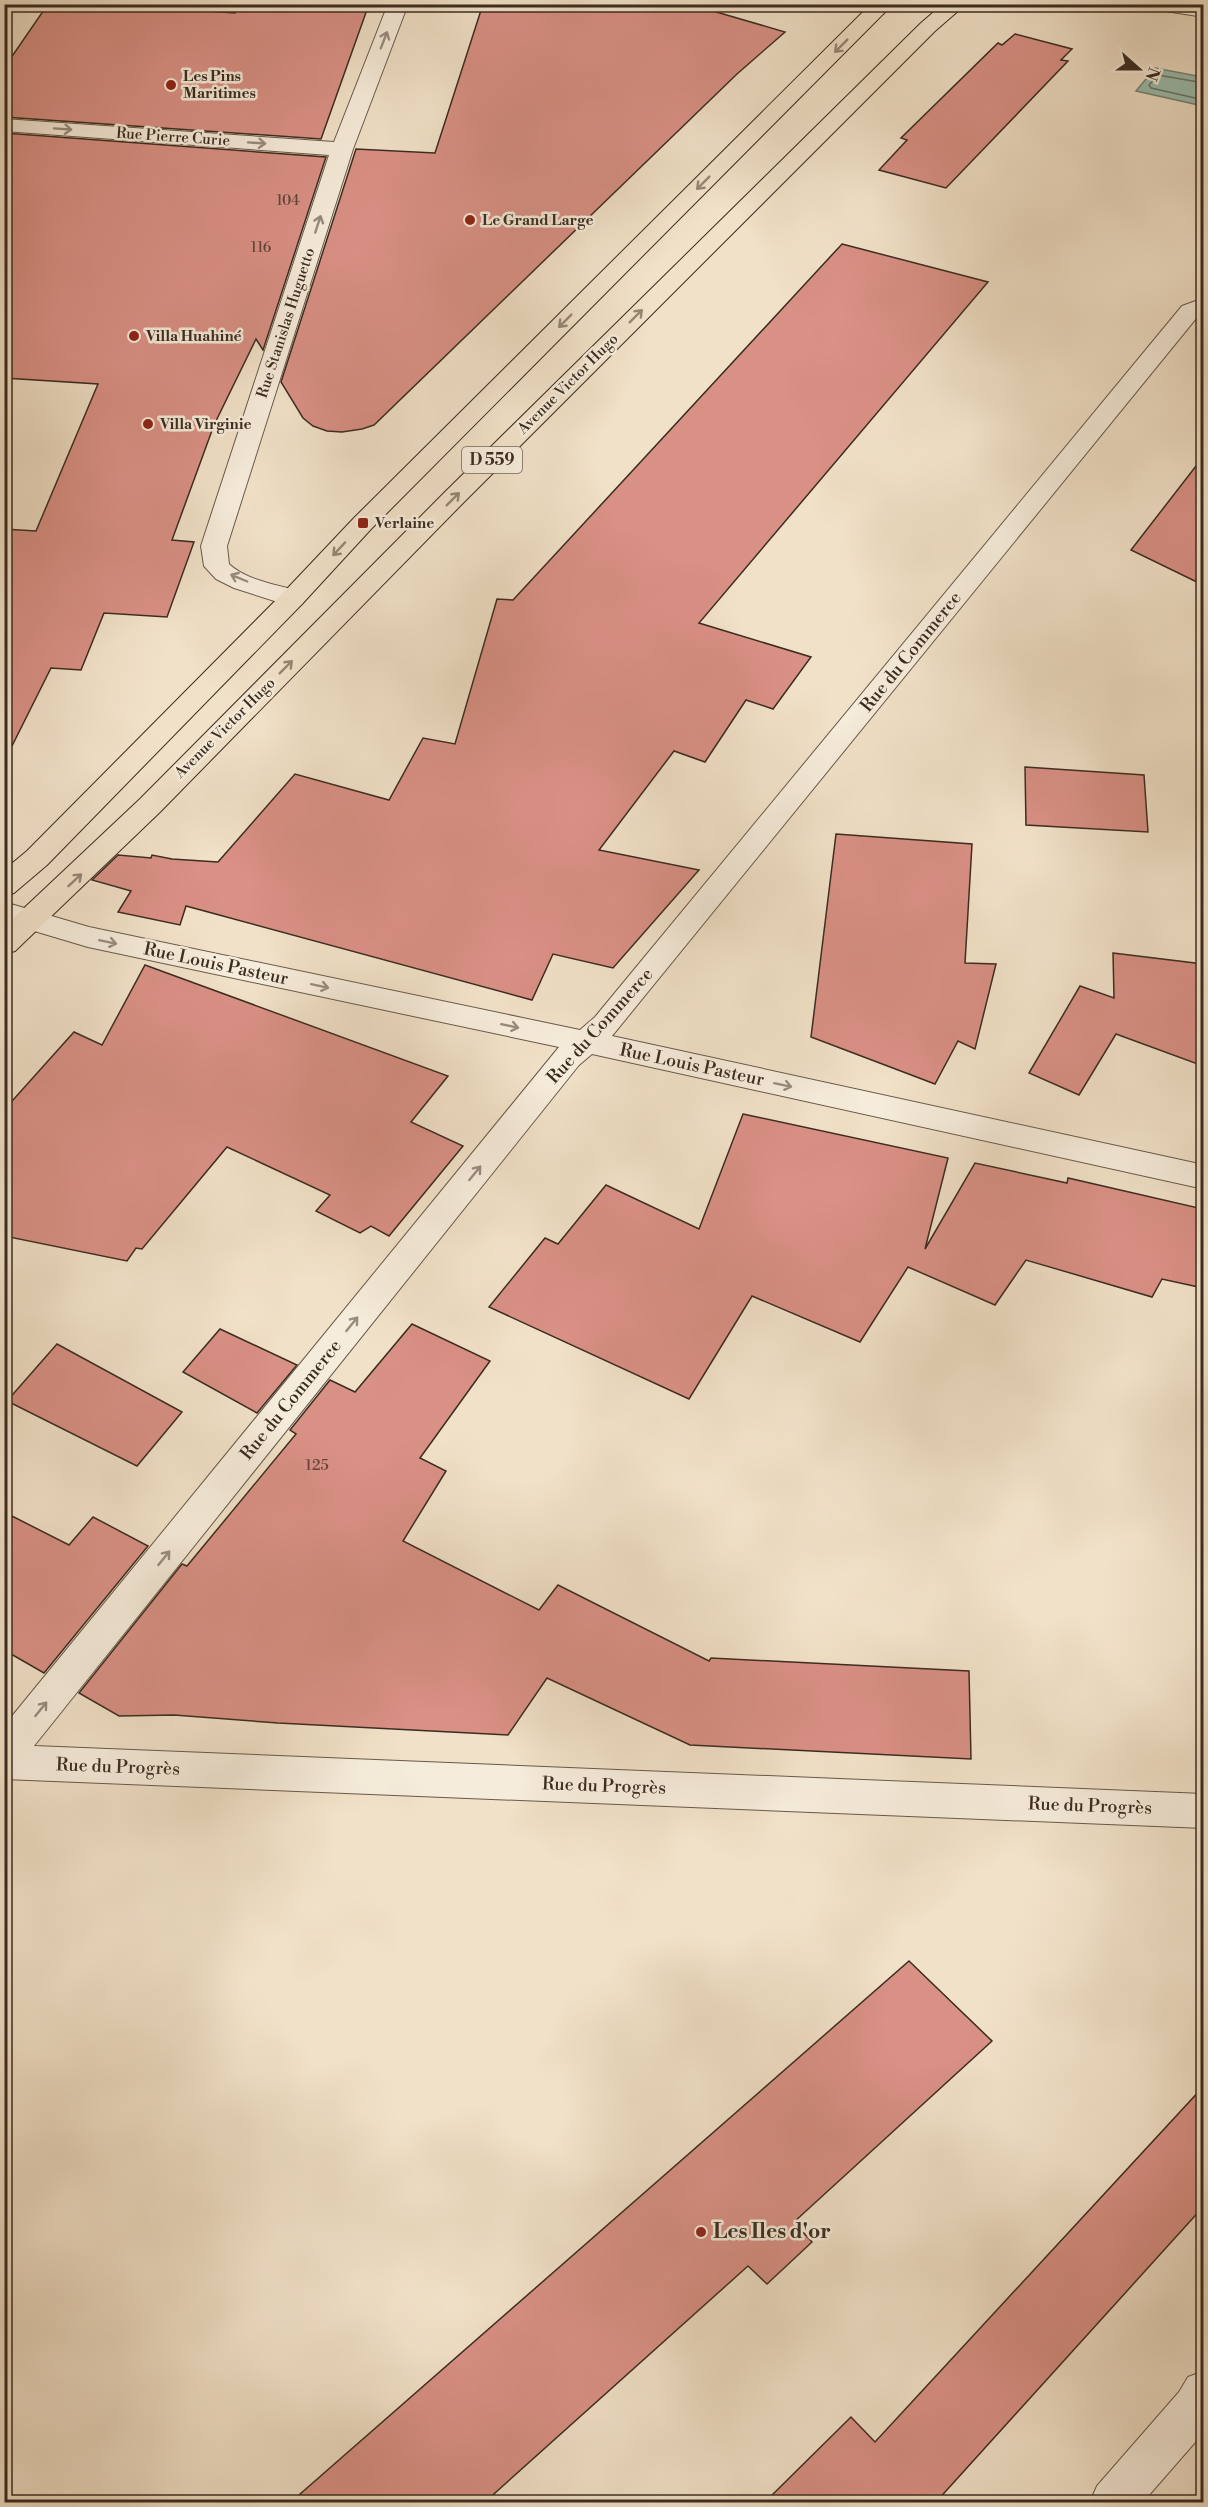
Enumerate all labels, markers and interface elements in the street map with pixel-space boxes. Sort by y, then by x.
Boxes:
one-way arrow [379,31,390,50]
one-way arrow [834,39,849,53]
north arrow [1109,39,1169,99]
text: N [1140,65,1164,84]
place label: Les Pins Maritimes [183,67,256,103]
marker: Les Pins Maritimes [164,78,178,92]
one-way arrow [52,124,72,135]
street label: Rue Pierre Curie [115,124,231,150]
one-way arrow [247,137,267,148]
one-way arrow [695,176,710,190]
house number: 104 [276,192,300,210]
place label: Le Grand Large [482,211,594,230]
marker: Le Grand Large [463,213,477,227]
one-way arrow [313,215,324,234]
house number: 116 [251,239,272,257]
street label: Rue Stanislas Huguetto [253,245,319,401]
one-way arrow [628,309,643,324]
one-way arrow [557,313,572,328]
place label: Villa Huahiné [145,327,242,346]
marker: Villa Huahiné [127,329,141,343]
street label: Avenue Victor Hugo [513,330,622,439]
place label: Villa Virginie [159,415,252,434]
marker: Villa Virginie [141,417,155,431]
road number: D 559 [462,447,522,473]
one-way arrow [446,491,460,506]
place label: Verlaine [374,514,434,533]
marker: Verlaine [356,516,370,530]
one-way arrow [332,542,346,557]
one-way arrow [230,572,248,583]
street label: Rue du Commerce [855,587,967,717]
one-way arrow [278,659,293,674]
street label: Avenue Victor Hugo [170,674,279,783]
one-way arrow [67,873,82,887]
one-way arrow [98,937,117,948]
street label: Rue Louis Pasteur [142,937,291,991]
street label: Rue du Commerce [542,963,658,1089]
one-way arrow [309,981,329,992]
one-way arrow [500,1021,520,1032]
street label: Rue Louis Pasteur [618,1038,767,1092]
one-way arrow [773,1080,792,1091]
one-way arrow [468,1165,481,1181]
one-way arrow [346,1316,359,1332]
street label: Rue du Commerce [235,1335,347,1465]
house number: 125 [305,1456,329,1475]
one-way arrow [157,1550,170,1566]
one-way arrow [35,1701,48,1717]
street label: Rue du Progrès [56,1753,180,1781]
street label: Rue du Progrès [542,1772,666,1800]
street label: Rue du Progrès [1028,1792,1152,1820]
place label: Les Iles d'or [713,2219,831,2245]
marker: Les Iles d'or [694,2225,708,2239]

